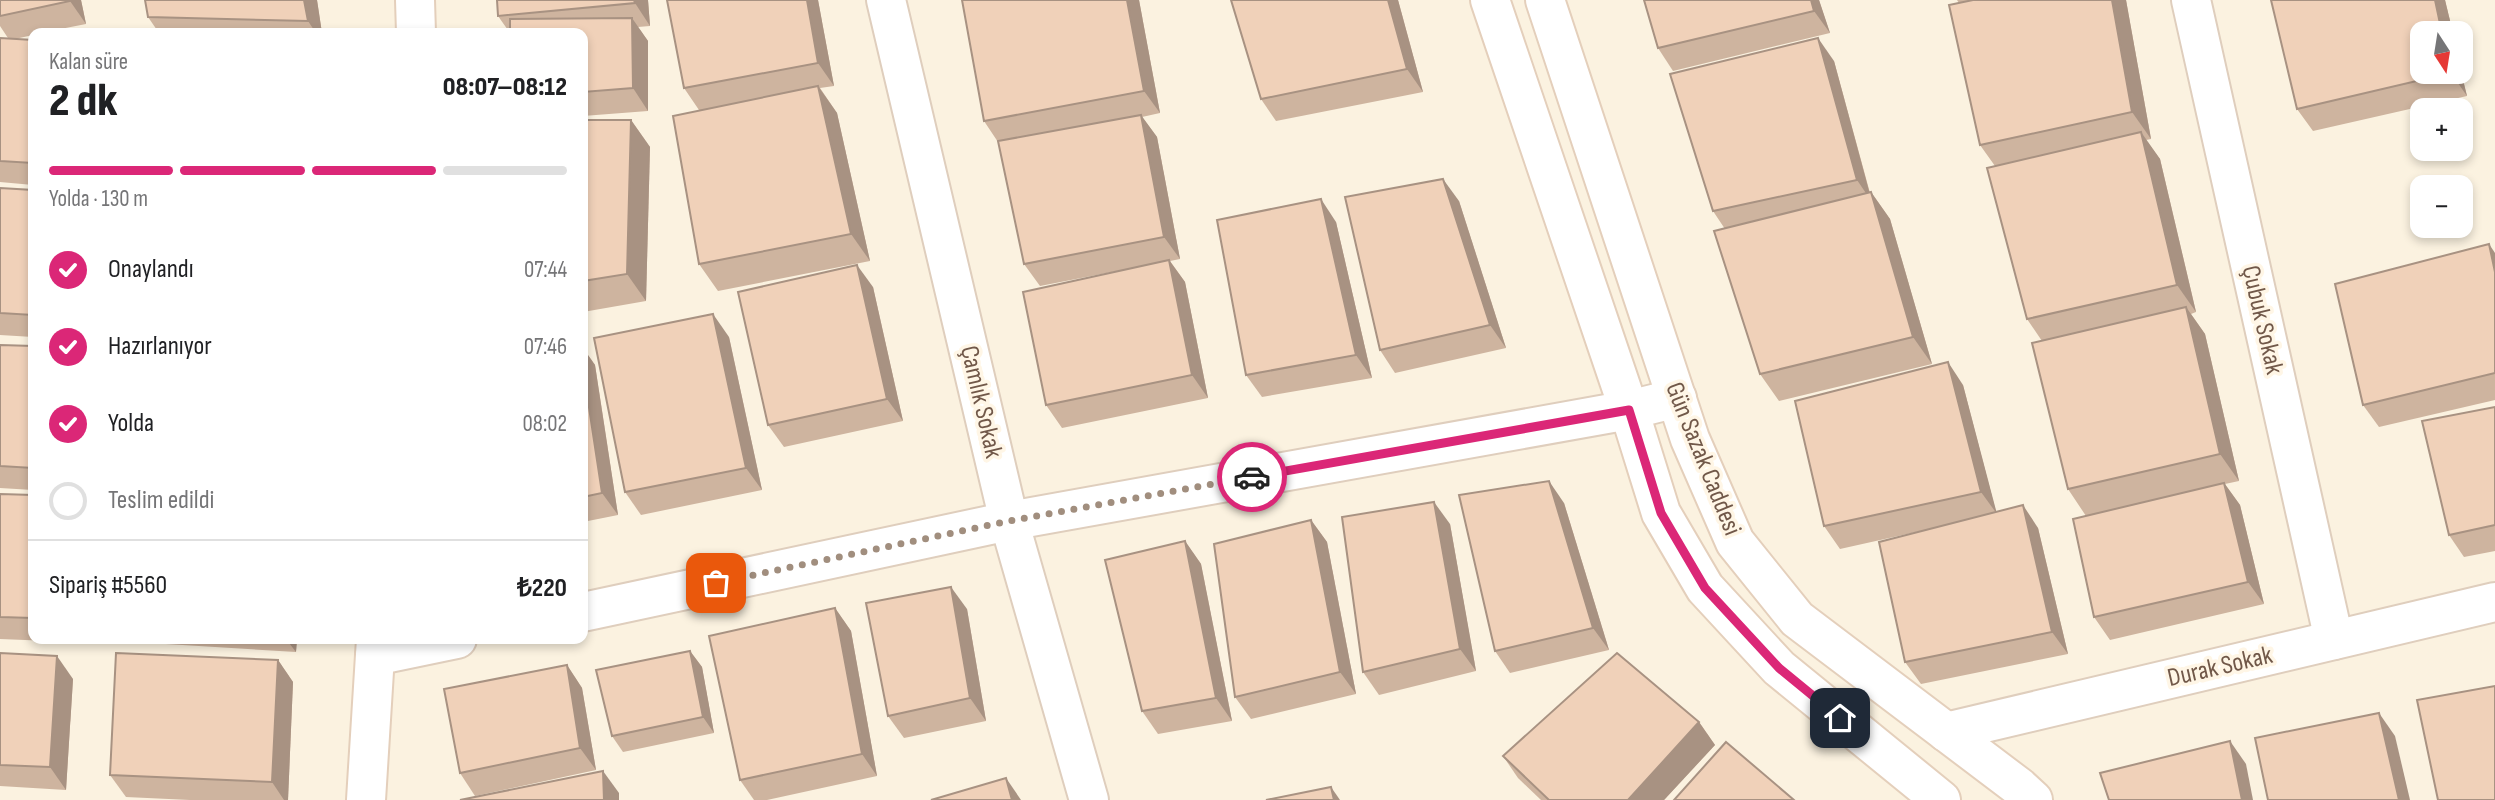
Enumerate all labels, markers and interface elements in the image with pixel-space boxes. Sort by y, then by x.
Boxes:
north arrow [2410,21,2473,84]
map controls [2410,21,2473,238]
text: Kalan süre [49,48,128,76]
text: 08:07–08:12 [443,72,567,103]
text: 2 dk [49,74,117,129]
button: + [2410,98,2473,161]
button: − [2410,175,2473,238]
text: Yolda · 130 m [49,185,148,213]
icon: check [49,251,87,289]
text: Onaylandı [108,254,193,285]
text: 07:44 [524,256,567,284]
street label: Çubuk Sokak [2234,262,2290,378]
icon: check [49,328,87,366]
text: Hazırlanıyor [108,331,212,362]
text: 07:46 [524,333,567,361]
street label: Çamlık Sokak [953,343,1009,461]
street label: Gün Sazak Caddesi [1658,378,1748,540]
icon: check [49,405,87,443]
text: Yolda [108,408,154,439]
text: 08:02 [523,410,567,438]
courier [1217,442,1287,512]
icon: car [1233,458,1271,496]
text: Teslim edildi [108,485,214,516]
pin [686,553,746,613]
icon: bag [697,564,735,602]
text: Sipariş #5560 [49,570,167,601]
text: ₺220 [517,573,567,604]
street label: Durak Sokak [2165,640,2275,694]
pin [1810,688,1870,748]
icon: home [1821,699,1859,737]

